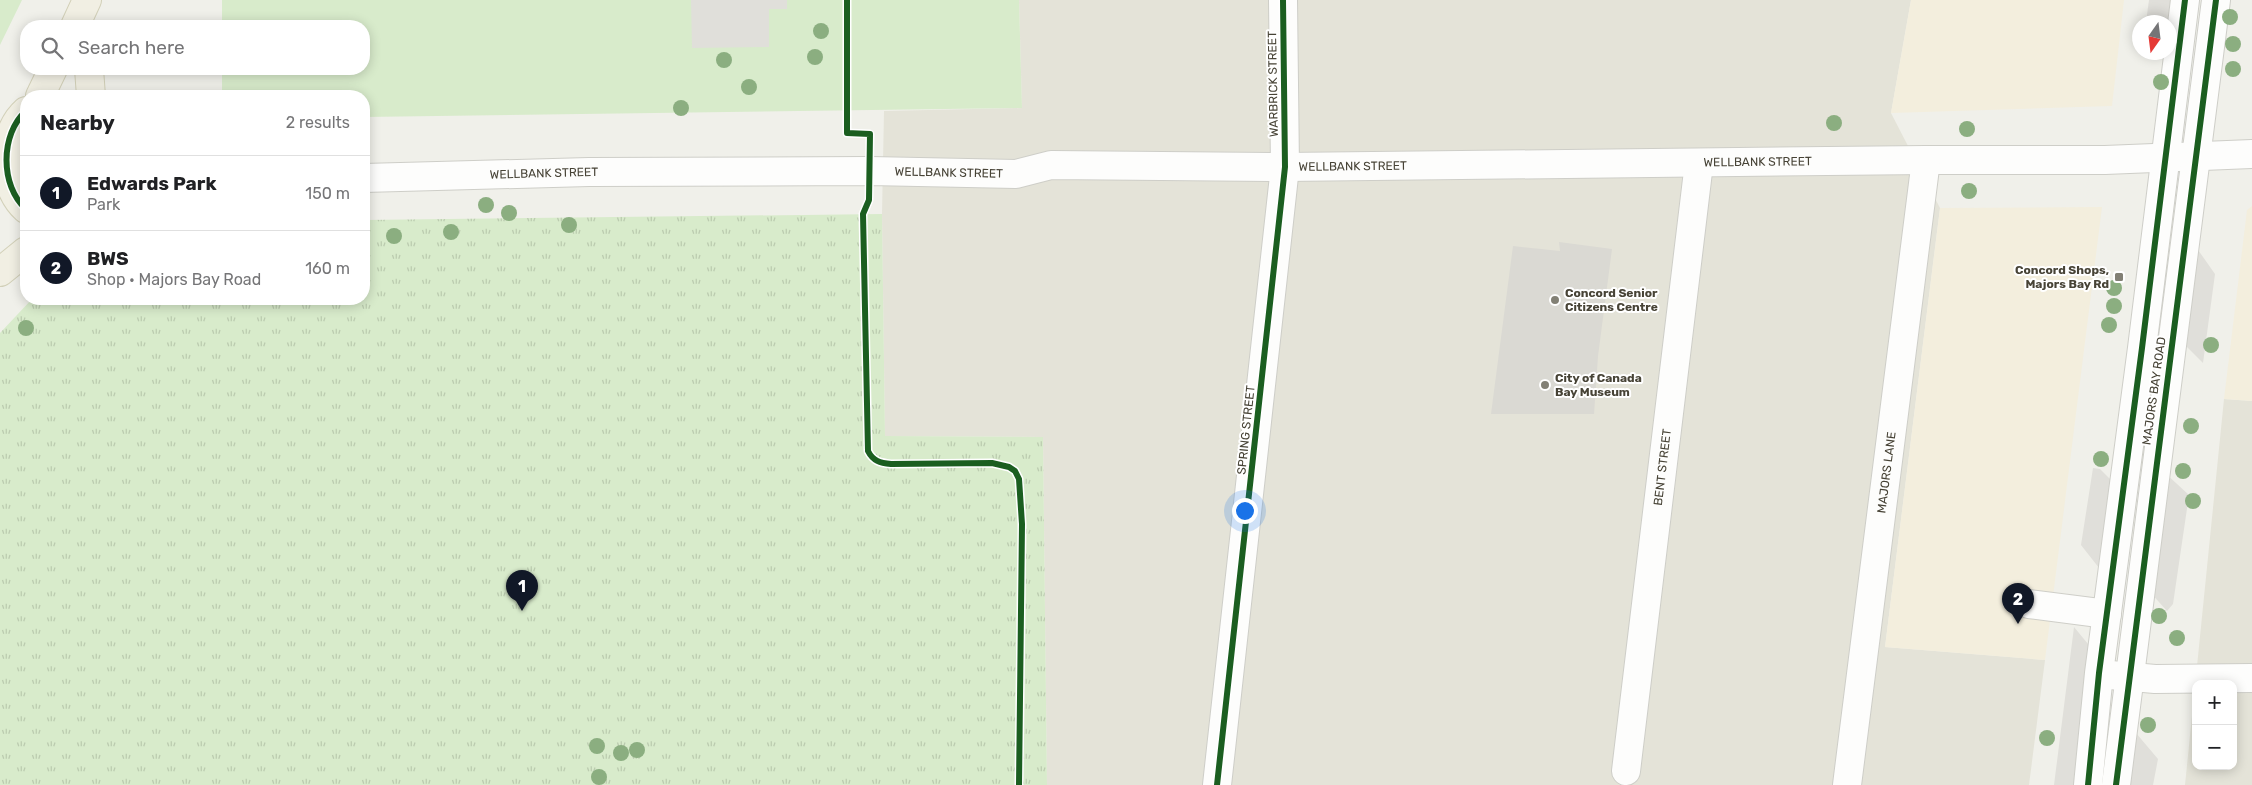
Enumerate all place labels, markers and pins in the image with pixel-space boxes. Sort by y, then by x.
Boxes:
place label: Concord Shops, Majors Bay Rd [2015,263,2109,291]
marker: Concord Shops, Majors Bay Rd [2113,271,2125,283]
place label: Concord Senior Citizens Centre [1565,286,1658,314]
marker: Concord Senior Citizens Centre [1549,294,1561,306]
place label: City of Canada Bay Museum [1555,371,1642,399]
marker: City of Canada Bay Museum [1539,379,1551,391]
pin: 1 [506,570,538,611]
pin: 2 [2002,583,2034,624]

